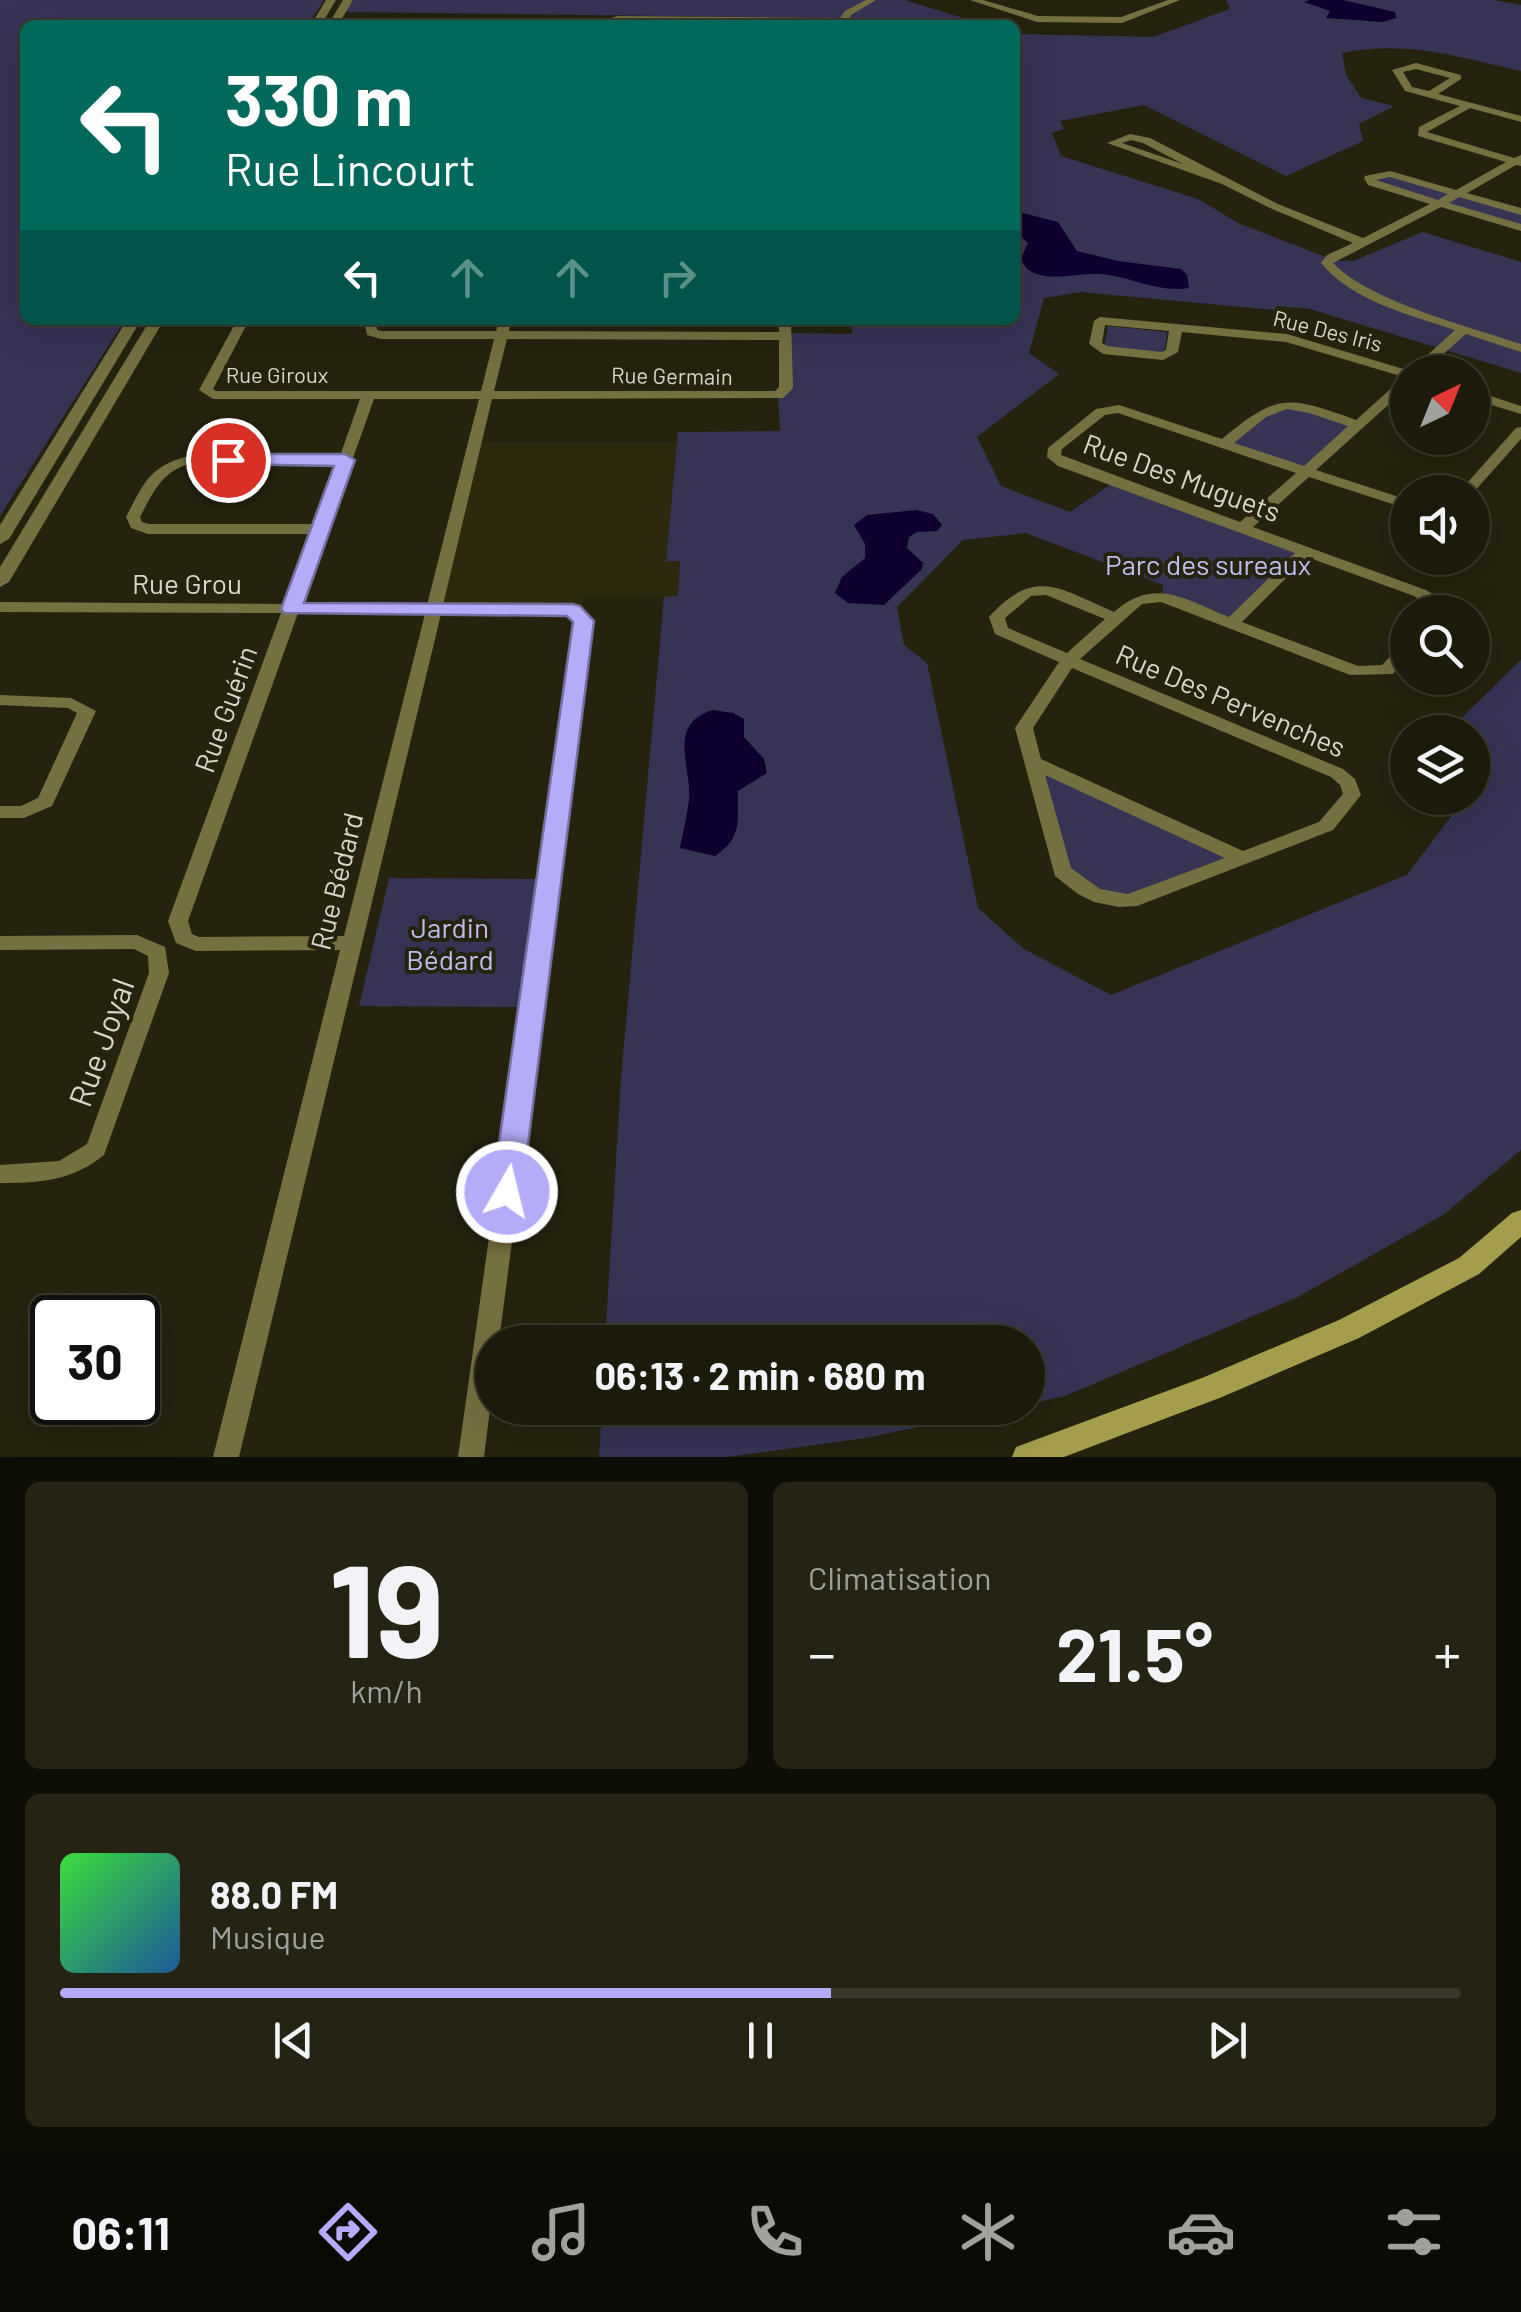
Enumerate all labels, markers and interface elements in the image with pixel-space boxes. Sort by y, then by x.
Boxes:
text: 330 m [225,56,413,140]
icon: left [60,60,190,190]
text: Rue Lincourt [225,141,476,195]
icon: left [335,250,390,305]
icon: ahead [440,250,495,305]
icon: ahead [545,250,600,305]
icon: right [650,250,705,305]
street label: Rue Des Iris [1271,304,1385,356]
north arrow [1390,355,1490,455]
map controls [1390,355,1490,815]
street label: Rue Giroux [226,361,328,387]
street label: Rue Germain [611,361,733,389]
pin [186,418,271,503]
street label: Rue Des Muguets [1079,426,1285,528]
icon: arrive [201,433,256,488]
button: sound [1390,475,1490,575]
park label: Parc des sureaux [1105,547,1311,581]
street label: Rue Grou [132,566,242,600]
button: search [1390,595,1490,695]
street label: Rue Des Pervenches [1111,636,1351,764]
street label: Rue Guérin [186,641,264,777]
button: layers [1390,715,1490,815]
street label: Rue Bédard [303,809,369,953]
park label: Jardin Bédard [406,910,494,976]
street label: Rue Joyal [59,973,141,1111]
position arrow [455,1140,559,1244]
speed limit sign: 30 [30,1295,160,1425]
text: 06:13 · 2 min · 680 m [594,1352,926,1398]
text: 19 [329,1528,444,1684]
text: Climatisation [808,1558,992,1596]
text: 21.5° [1056,1607,1213,1697]
text: − [808,1619,836,1685]
text: + [1433,1619,1461,1685]
text: km/h [350,1671,423,1709]
text: 88.0 FM [210,1871,338,1917]
text: Musique [210,1917,325,1955]
icon: previous [266,2013,321,2068]
icon: pause [733,2013,788,2068]
icon: next [1200,2013,1255,2068]
icon: directions [313,2197,383,2267]
icon: music [526,2197,596,2267]
icon: phone [740,2197,810,2267]
icon: climate [953,2197,1023,2267]
icon: car [1166,2197,1236,2267]
icon: filters [1379,2197,1449,2267]
text: 06:11 [72,2205,170,2259]

